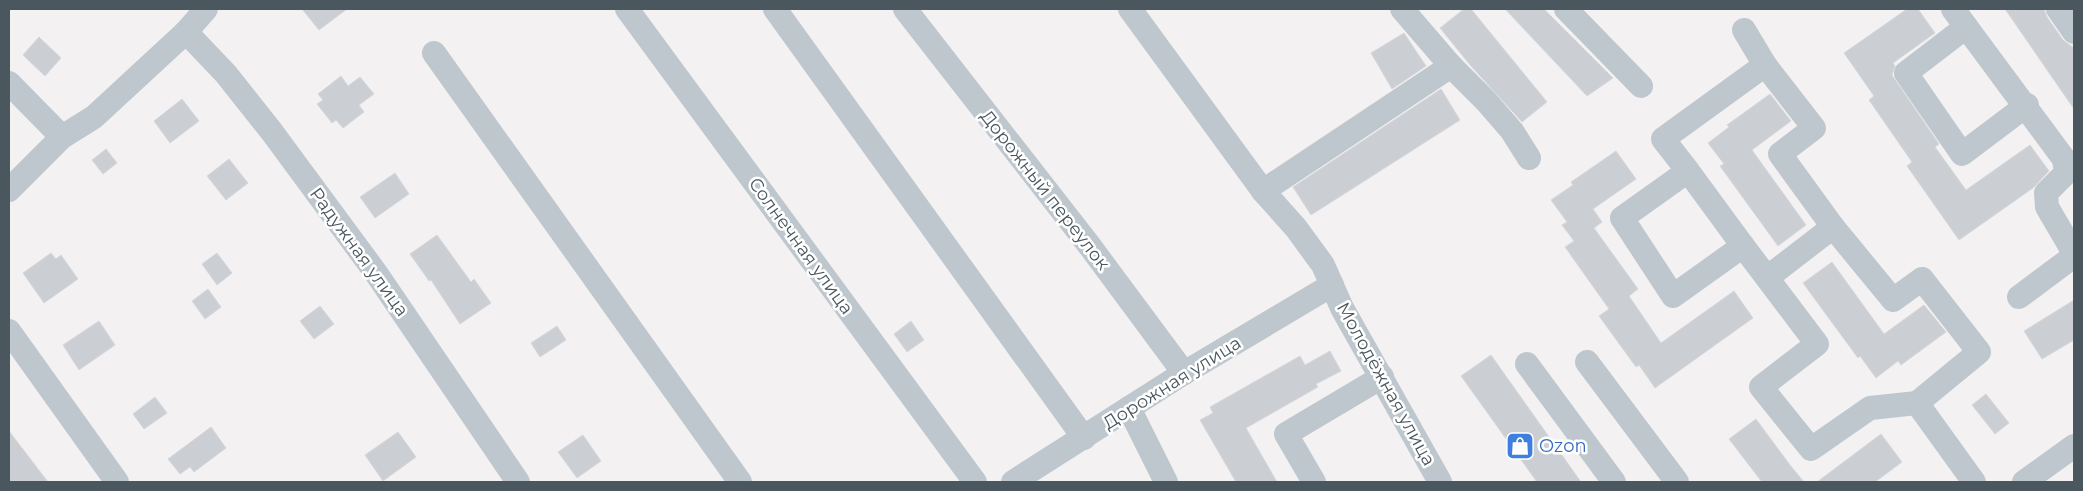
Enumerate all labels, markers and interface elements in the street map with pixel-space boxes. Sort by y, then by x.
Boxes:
street label: Дорожный переулок [976,106,1115,275]
street label: Солнечная улица [744,173,858,319]
street label: Радужная улица [305,183,413,321]
street label: Молодёжная улица [1332,298,1440,470]
street label: Дорожная улица [1099,332,1245,434]
shop icon: Ozon [1505,431,1535,461]
place label: Ozon [1539,435,1587,457]

